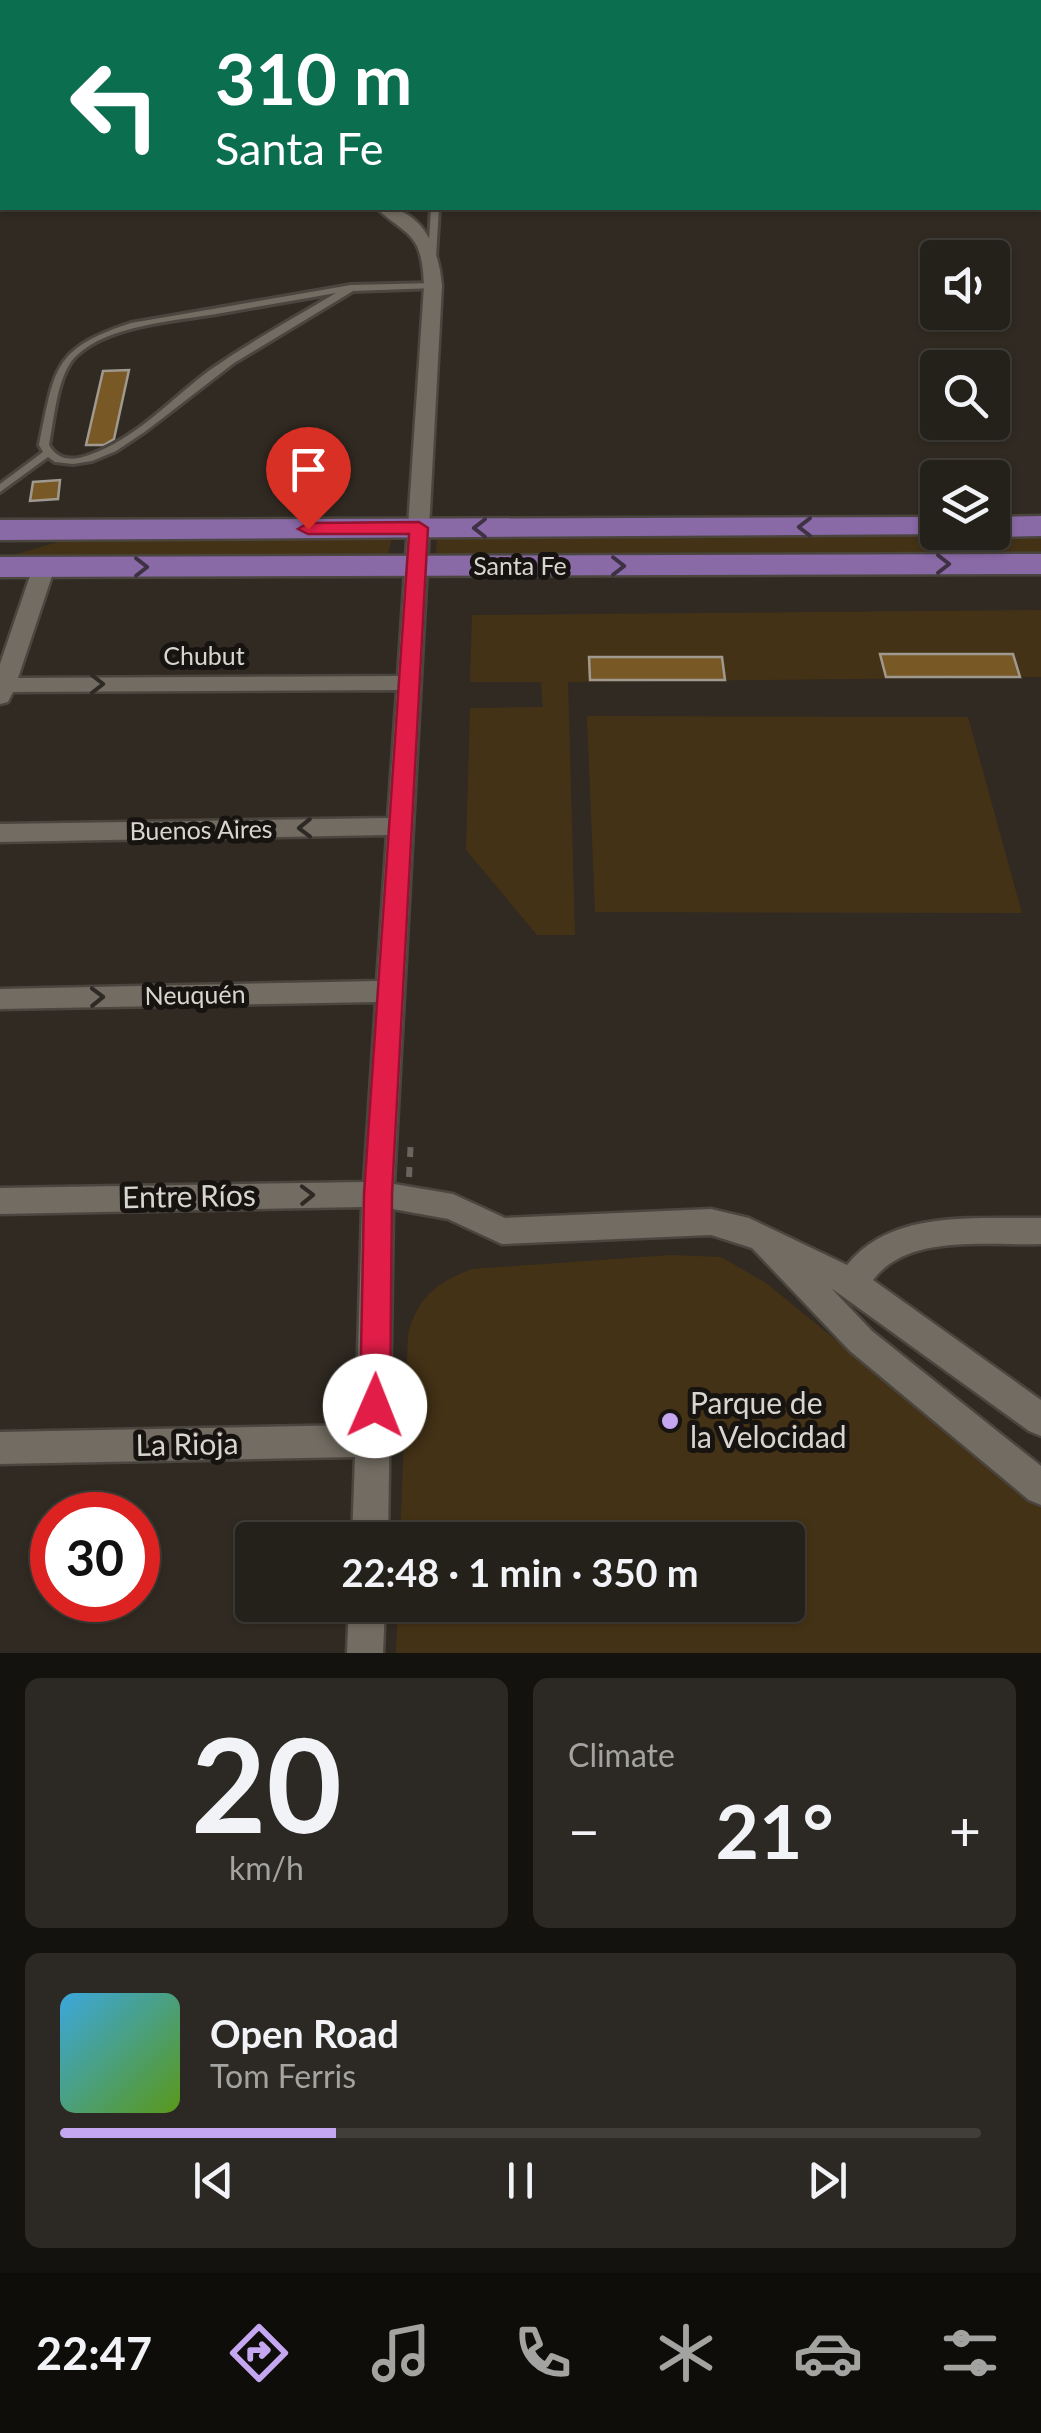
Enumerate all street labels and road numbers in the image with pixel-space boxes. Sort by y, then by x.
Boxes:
street label: Santa Fe [473,550,567,580]
street label: Chubut [163,640,245,670]
street label: Buenos Aires [129,813,273,845]
street label: Neuquén [144,978,246,1010]
street label: Entre Ríos [122,1176,256,1214]
street label: La Rioja [135,1424,239,1462]

